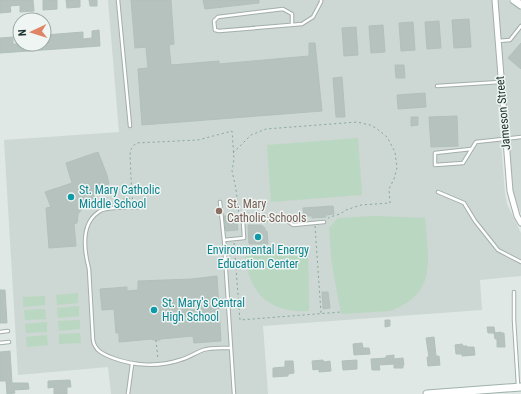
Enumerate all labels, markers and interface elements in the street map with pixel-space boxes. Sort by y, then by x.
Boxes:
north arrow [12,12,52,52]
text: N [16,29,29,36]
street label: Jameson Street [493,75,513,151]
place label: St. Mary Catholic Middle School [79,183,160,211]
marker: St. Mary Catholic Middle School [66,192,76,202]
place label: St. Mary Catholic Schools [227,197,307,225]
marker: St. Mary Catholic Schools [214,206,224,216]
marker: Environmental Energy Education Center [253,232,263,242]
place label: Environmental Energy Education Center [207,243,309,271]
place label: St. Mary's Central High School [162,296,245,324]
marker: St. Mary's Central High School [149,305,159,315]

